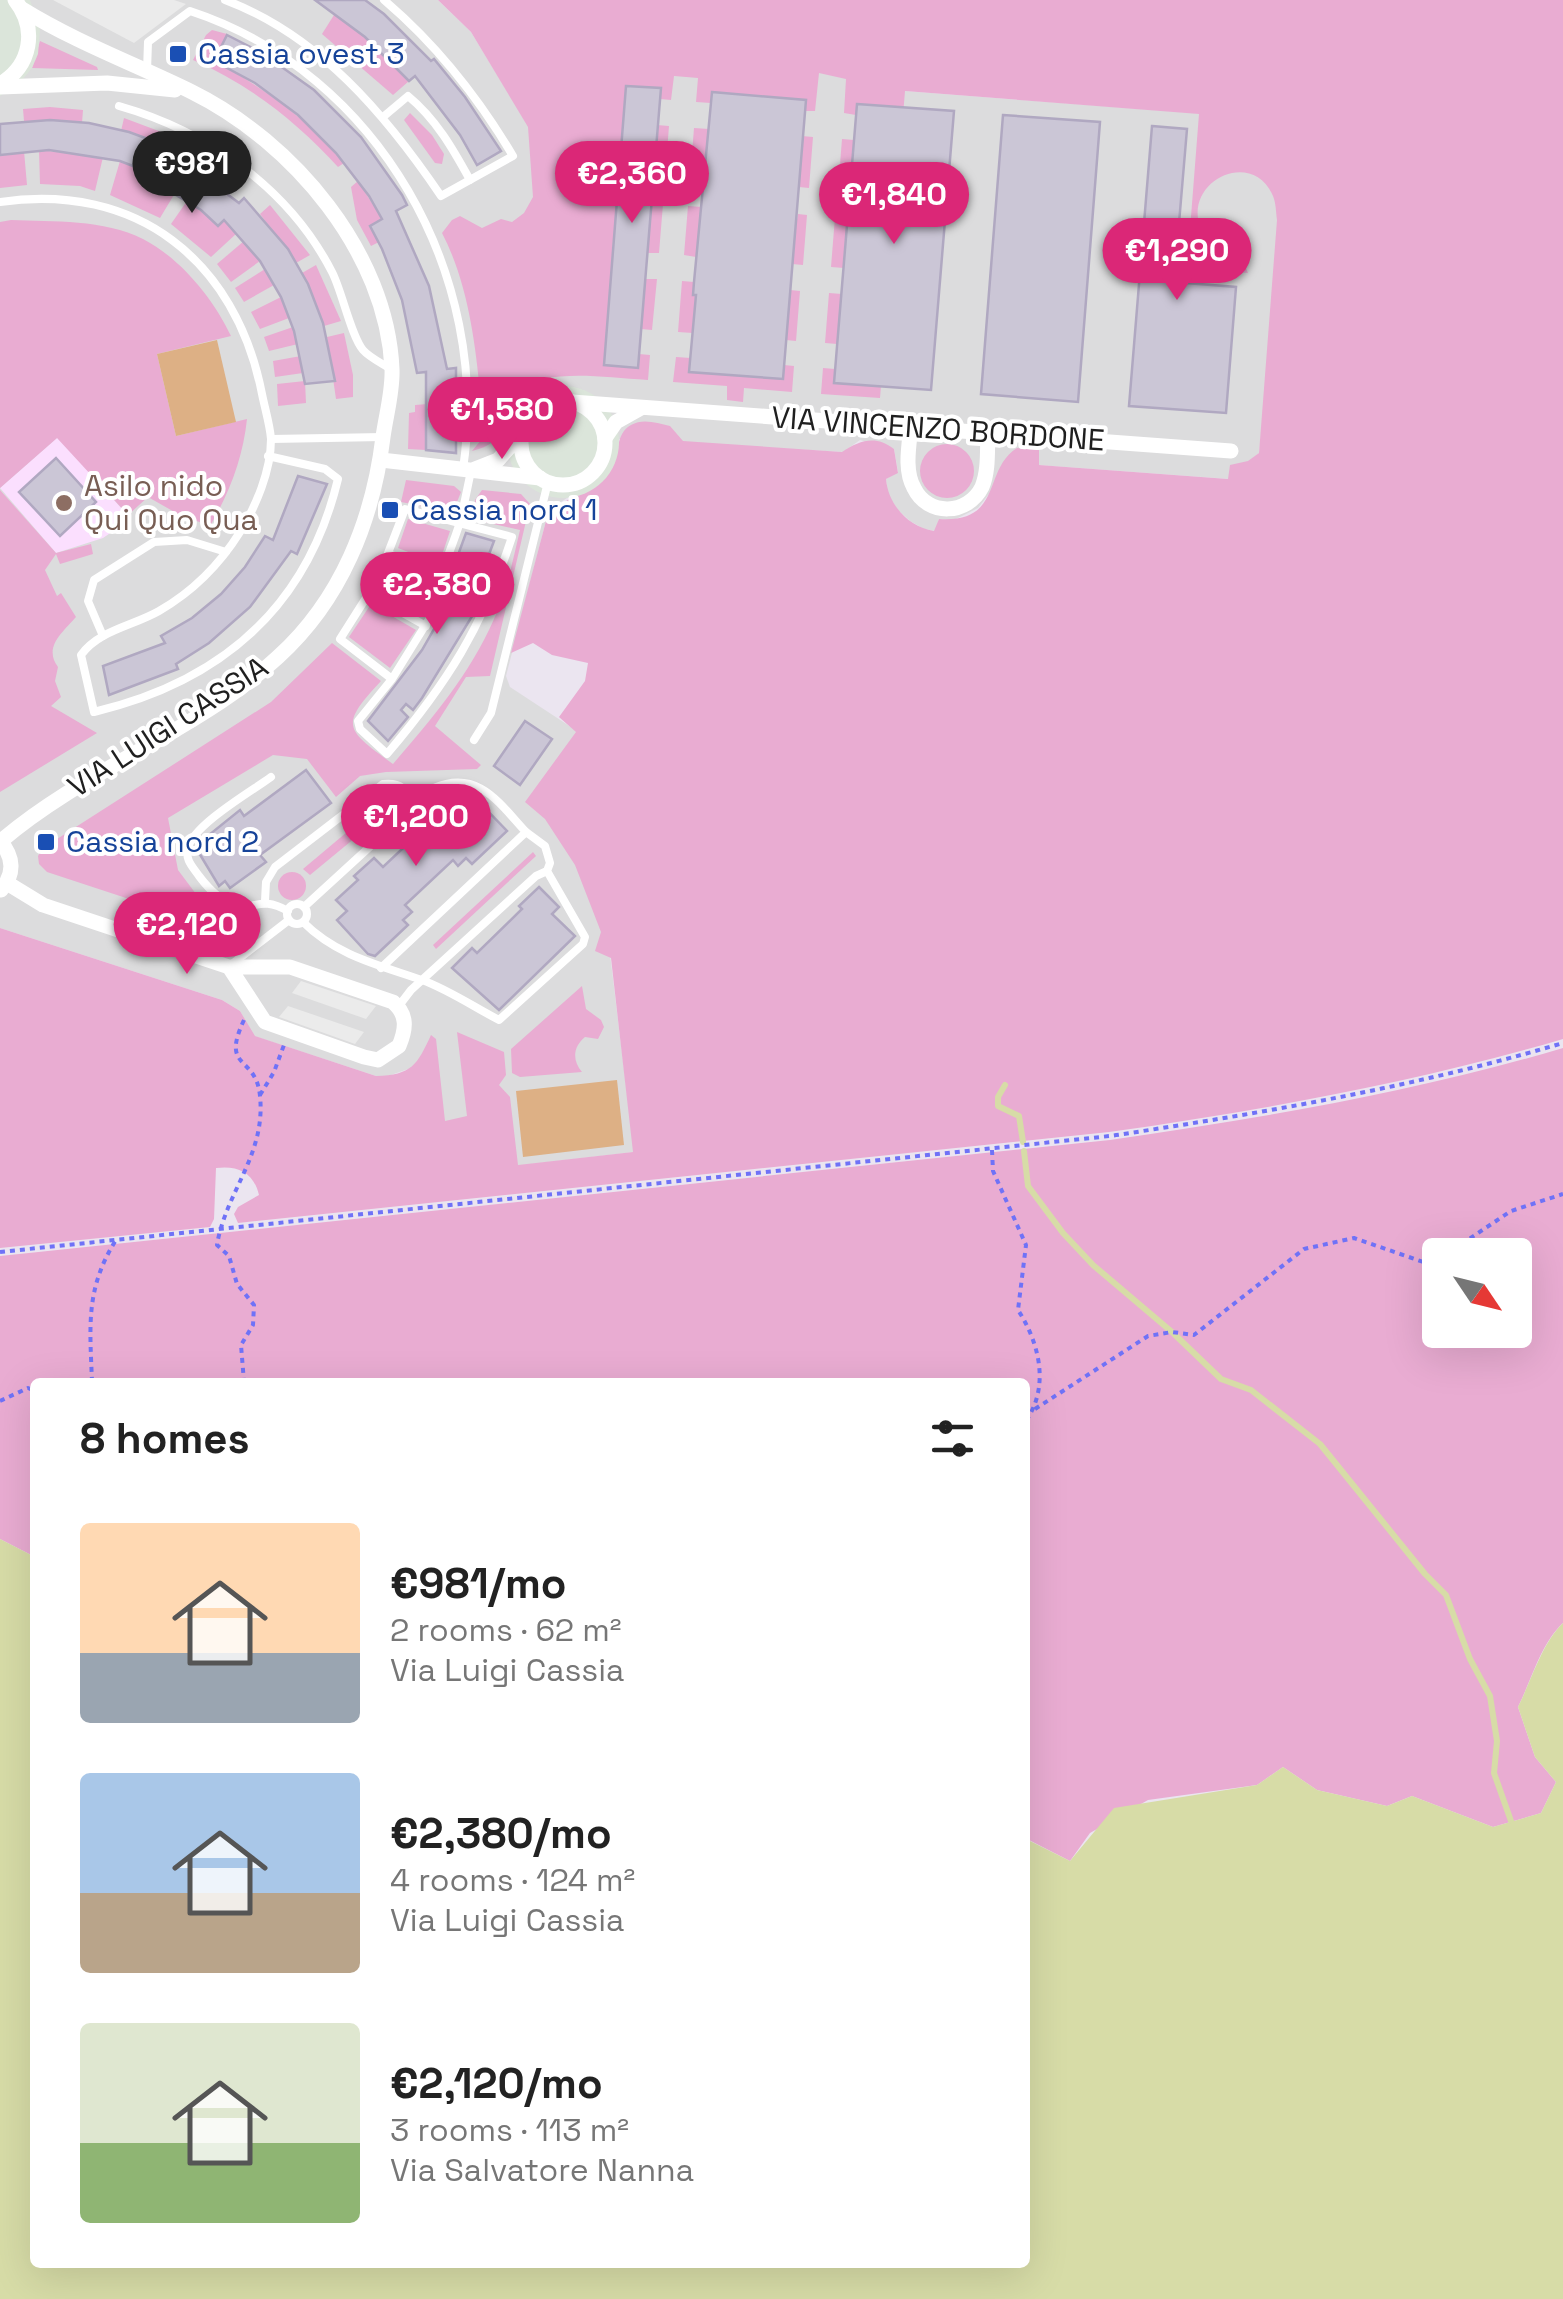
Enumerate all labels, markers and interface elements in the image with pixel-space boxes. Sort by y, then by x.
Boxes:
place label: Cassia ovest 3 [198,34,405,73]
marker: Cassia ovest 3 [167,43,189,65]
pin: €981 [133,131,251,216]
pin: €2,360 [551,141,713,226]
text: €981 [154,143,230,183]
text: €2,360 [577,153,687,193]
pin: €1,840 [813,162,975,247]
text: €1,840 [841,174,947,214]
pin: €1,290 [1096,218,1258,303]
text: €1,290 [1125,230,1229,270]
pin: €1,580 [421,377,583,462]
text: €1,580 [450,389,554,429]
street label: VIA VINCENZO BORDONE [770,397,1106,460]
place label: Asilo nido Qui Quo Qua [84,466,258,539]
place label: Cassia nord 1 [410,490,598,529]
marker: Asilo nido Qui Quo Qua [53,492,75,514]
marker: Cassia nord 1 [379,499,401,521]
pin: €2,380 [356,552,518,637]
text: €2,380 [382,564,492,604]
street label: VIA LUIGI CASSIA [60,647,275,806]
pin: €1,200 [335,784,497,869]
text: €1,200 [363,796,469,836]
place label: Cassia nord 2 [66,822,259,861]
marker: Cassia nord 2 [35,831,57,853]
pin: €2,120 [106,892,268,977]
text: €2,120 [136,904,238,944]
north arrow [1422,1238,1532,1348]
map controls [1422,1238,1532,1348]
icon: filters [925,1411,980,1466]
text: 8 homes [80,1412,250,1465]
text: €981/mo [390,1557,566,1610]
icon: home [160,1563,280,1683]
text: 2 rooms · 62 m² [390,1610,622,1650]
text: Via Luigi Cassia [390,1650,624,1690]
text: €2,380/mo [390,1807,612,1860]
icon: home [160,1813,280,1933]
text: 4 rooms · 124 m² [390,1860,635,1900]
text: Via Luigi Cassia [390,1900,624,1940]
text: €2,120/mo [390,2057,603,2110]
icon: home [160,2063,280,2183]
text: 3 rooms · 113 m² [390,2110,629,2150]
text: Via Salvatore Nanna [390,2150,694,2190]

